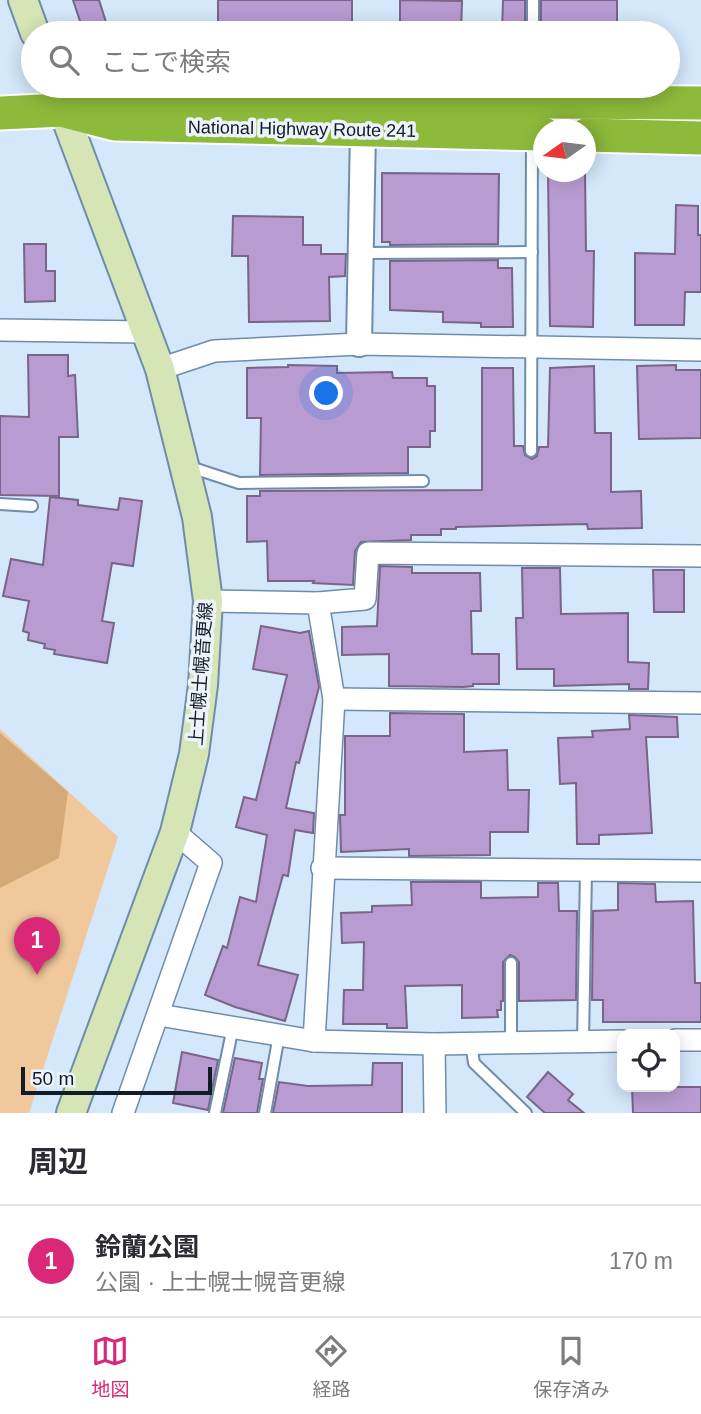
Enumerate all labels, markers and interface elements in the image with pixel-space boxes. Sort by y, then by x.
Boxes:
search box [21,21,680,98]
icon: search [45,41,83,79]
text: ここで検索 [101,47,231,77]
street label: National Highway Route 241 [188,117,416,141]
north arrow [533,119,596,182]
your location [309,376,343,410]
street label: 上士幌士幌音更線 [186,601,216,747]
pin: 1 [14,917,60,975]
map controls [617,1029,680,1092]
button: locate [617,1029,680,1092]
scale bar [21,1064,212,1096]
text: 50 m [32,1068,74,1089]
text: 周辺 [28,1145,88,1178]
text: 鈴蘭公園 [95,1232,199,1262]
text: 1 [45,1248,57,1274]
text: 170 m [609,1248,673,1274]
text: 公園 · 上士幌士幌音更線 [95,1269,345,1295]
tab: 地図 [91,1332,130,1401]
tab: 経路 [312,1332,351,1401]
tab: 保存済み [533,1332,610,1401]

